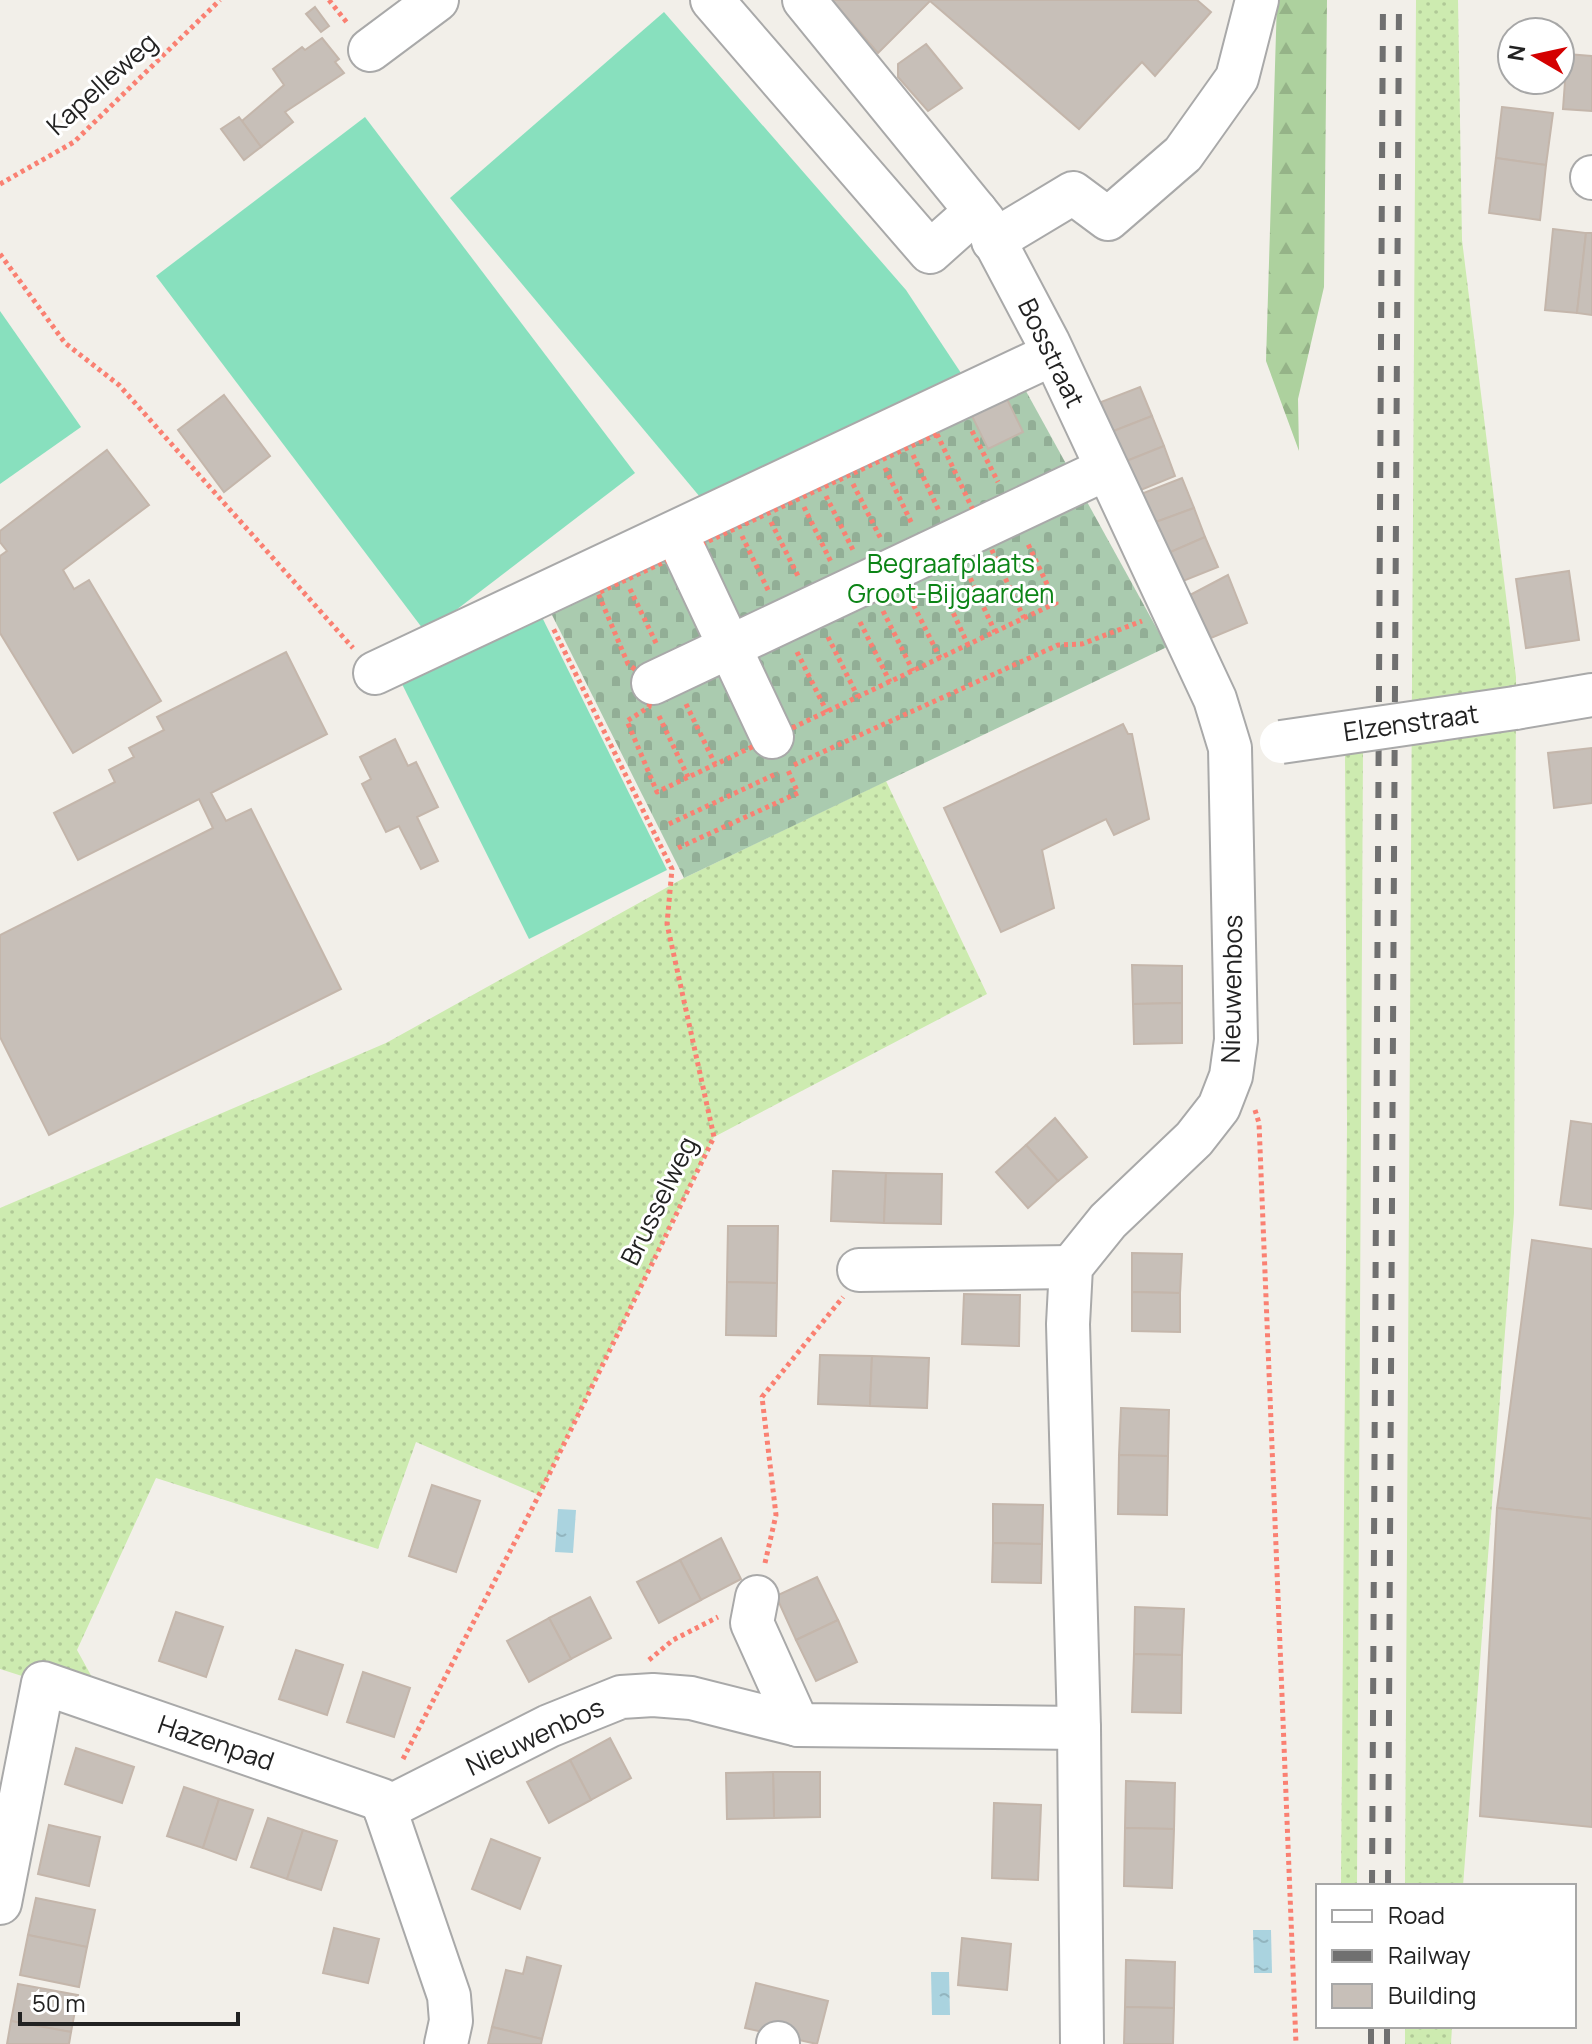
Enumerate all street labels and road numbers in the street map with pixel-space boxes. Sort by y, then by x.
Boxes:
street label: Kapelleweg [38,24,164,143]
street label: Bosstraat [1010,292,1094,413]
street label: Elzenstraat [1341,695,1481,749]
street label: Nieuwenbos [1212,914,1250,1064]
street label: Brusselweg [611,1130,705,1271]
street label: Nieuwenbos [460,1688,609,1784]
street label: Hazenpad [154,1705,279,1779]

